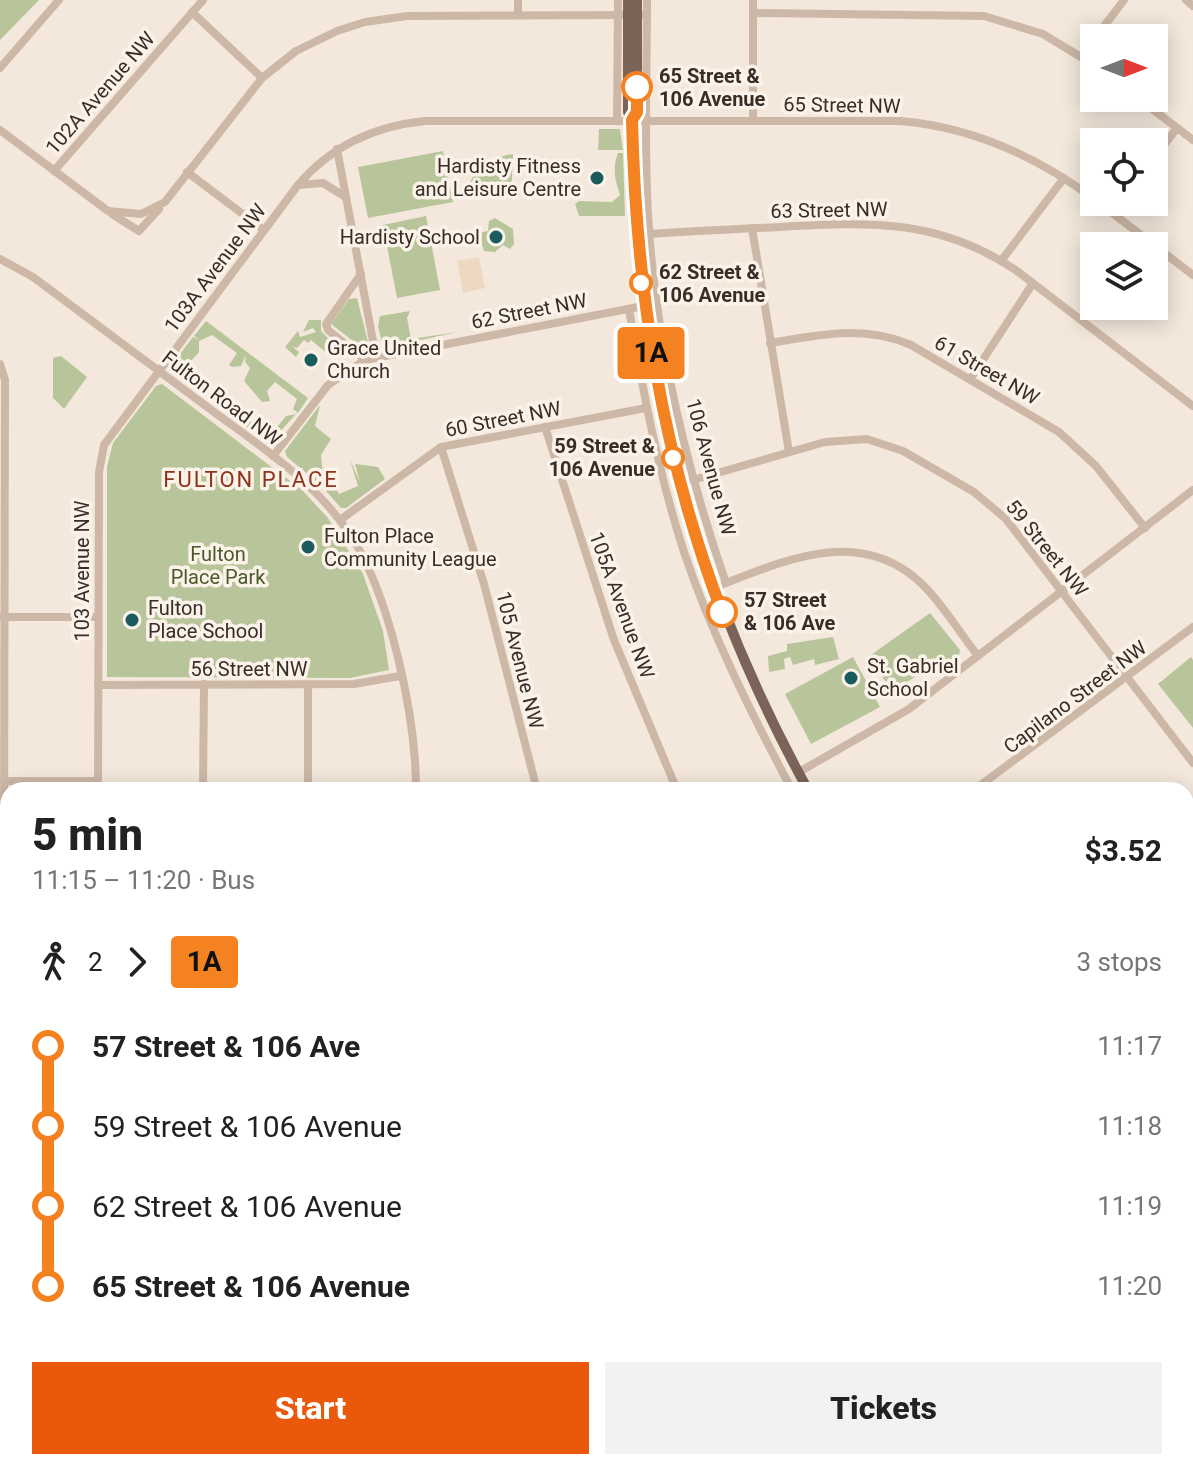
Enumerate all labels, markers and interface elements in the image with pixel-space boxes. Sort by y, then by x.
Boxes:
north arrow [1080,24,1168,112]
map controls [1080,24,1168,320]
street label: 102A Avenue NW [40,27,160,159]
place label: 65 Street & 106 Avenue [659,64,766,111]
marker: 65 Street & 106 Avenue [622,72,652,102]
street label: 65 Street NW [783,92,901,118]
button: locate [1080,128,1168,216]
place label: Hardisty Fitness and Leisure Centre [415,154,581,201]
marker: Hardisty Fitness and Leisure Centre [588,169,606,187]
street label: 63 Street NW [770,197,888,223]
street label: 103A Avenue NW [159,199,271,337]
place label: Hardisty School [340,225,480,249]
marker: Hardisty School [487,228,505,246]
button: layers [1080,232,1168,320]
place label: 62 Street & 106 Avenue [659,260,766,307]
marker: 62 Street & 106 Avenue [630,272,652,294]
street label: 62 Street NW [469,288,589,334]
line badge: 1A [615,327,687,379]
street label: 61 Street NW [930,330,1044,410]
place label: Grace United Church [327,336,441,383]
text: 1A [634,336,668,369]
street label: Fulton Road NW [158,345,287,451]
marker: Grace United Church [302,351,320,369]
street label: 60 Street NW [443,396,563,442]
street label: 106 Avenue NW [681,396,741,538]
place label: 59 Street & 106 Avenue [549,434,655,481]
marker: 59 Street & 106 Avenue [662,447,684,469]
district label: FULTON PLACE [163,467,339,492]
street label: 59 Street NW [1001,495,1093,601]
street label: 103 Avenue NW [70,500,94,642]
place label: Fulton Place Community League [324,524,497,571]
street label: 105A Avenue NW [584,528,660,682]
marker: Fulton Place Community League [299,538,317,556]
park label: Fulton Place Park [171,542,266,589]
place label: 57 Street & 106 Ave [744,588,835,635]
street label: 105 Avenue NW [491,589,549,732]
place label: Fulton Place School [148,596,263,643]
marker: 57 Street & 106 Ave [707,597,737,627]
marker: Fulton Place School [123,611,141,629]
street label: Capilano Street NW [999,635,1151,759]
place label: St. Gabriel School [867,654,959,701]
street label: 56 Street NW [190,657,308,681]
marker: St. Gabriel School [842,669,860,687]
text: 5 min [32,809,143,861]
text: $3.52 [1084,833,1162,868]
text: 11:15 – 11:20 · Bus [32,865,255,895]
icon: walk [32,940,76,984]
icon: forward [115,940,159,984]
text: 1A [187,945,222,978]
text: 2 [88,947,103,977]
text: 3 stops [1076,947,1162,977]
text: 57 Street & 106 Ave [92,1029,360,1064]
text: 11:17 [1097,1031,1162,1061]
text: 59 Street & 106 Avenue [92,1109,402,1144]
text: 11:18 [1097,1111,1162,1141]
text: 62 Street & 106 Avenue [92,1189,402,1224]
text: 11:19 [1097,1191,1162,1221]
text: 65 Street & 106 Avenue [92,1269,410,1304]
text: 11:20 [1097,1271,1162,1301]
button: Start [32,1362,589,1454]
button: Tickets [605,1362,1162,1454]

